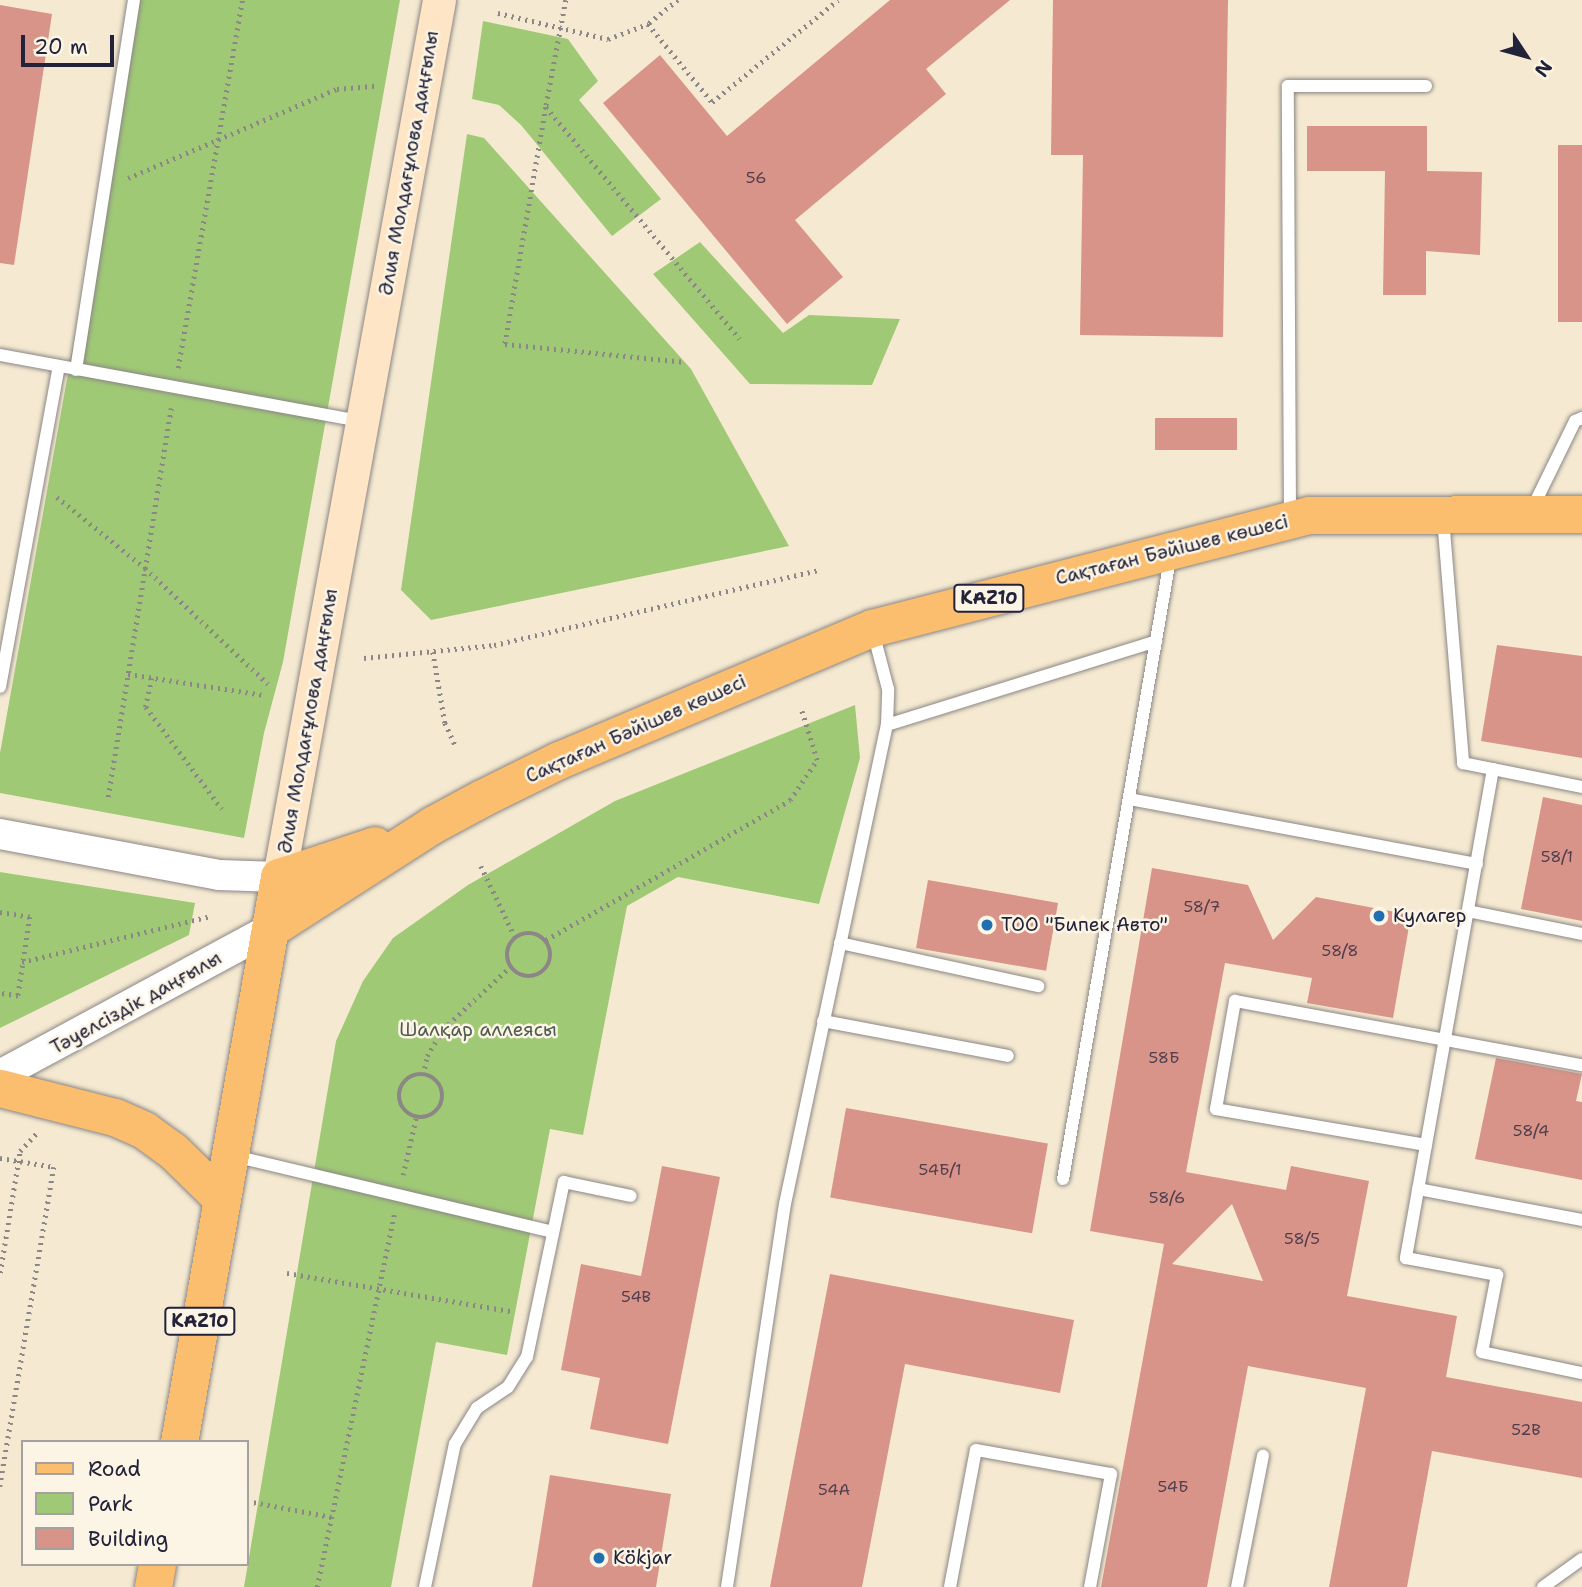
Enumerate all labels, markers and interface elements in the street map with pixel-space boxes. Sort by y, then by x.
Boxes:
scale bar [24,21,117,65]
north arrow [1491,21,1561,91]
street label: Әлия Молдағұлова даңғылы [374,29,444,297]
text: 20 m [34,33,88,61]
text: N [1529,55,1558,82]
house number: 56 [746,168,766,188]
street label: Сақтаған Бәйішев көшесі [1053,510,1291,590]
road number: KAZ10 [952,584,1026,612]
street label: Әлия Молдағұлова даңғылы [273,587,343,855]
street label: Сақтаған Бәйішев көшесі [522,670,750,788]
house number: 58/1 [1541,847,1573,867]
house number: 58/7 [1183,897,1221,917]
place label: Кулагер [1393,905,1466,927]
marker: Кулагер [1371,908,1387,924]
place label: ТОО "Бипек Авто" [1001,914,1168,936]
marker: ТОО "Бипек Авто" [979,917,995,933]
house number: 58/8 [1321,941,1359,961]
street label: Тәуелсіздік даңғылы [47,947,225,1059]
park label: Шалқар аллеясы [399,1019,557,1041]
house number: 58Б [1148,1048,1180,1068]
house number: 58/4 [1513,1121,1549,1141]
house number: 54Б/1 [918,1160,962,1180]
house number: 58/6 [1149,1188,1185,1208]
house number: 58/5 [1284,1229,1320,1249]
house number: 54В [621,1287,651,1307]
road number: KAZ10 [163,1306,237,1336]
house number: 52В [1511,1420,1541,1440]
legend [21,1440,248,1566]
text: Road [88,1455,141,1483]
house number: 54Б [1157,1477,1189,1497]
house number: 54А [818,1480,850,1500]
text: Park [88,1490,133,1518]
text: Building [88,1525,168,1553]
place label: Kökjar [613,1547,672,1569]
marker: Kökjar [591,1550,607,1566]

